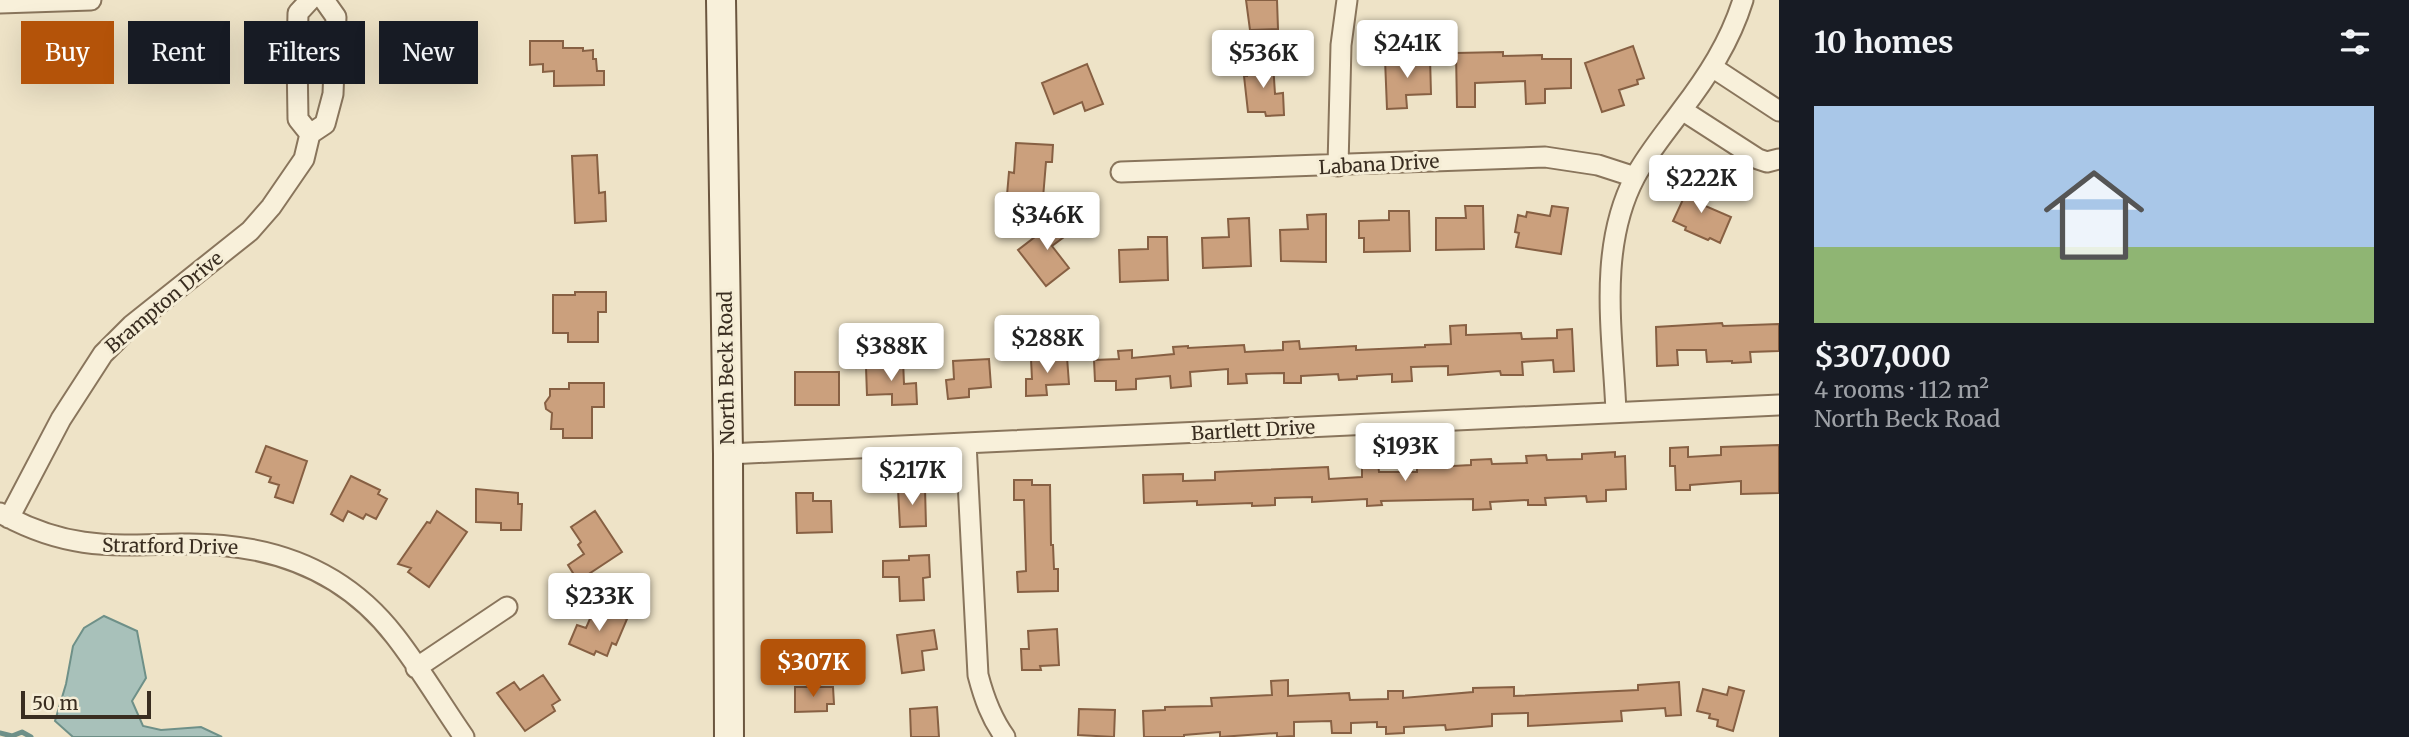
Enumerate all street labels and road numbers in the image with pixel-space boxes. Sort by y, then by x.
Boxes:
street label: Labana Drive [1318,149,1440,179]
street label: Brampton Drive [100,246,228,358]
street label: North Beck Road [713,291,739,445]
street label: Bartlett Drive [1190,415,1316,445]
street label: Stratford Drive [102,533,238,559]

